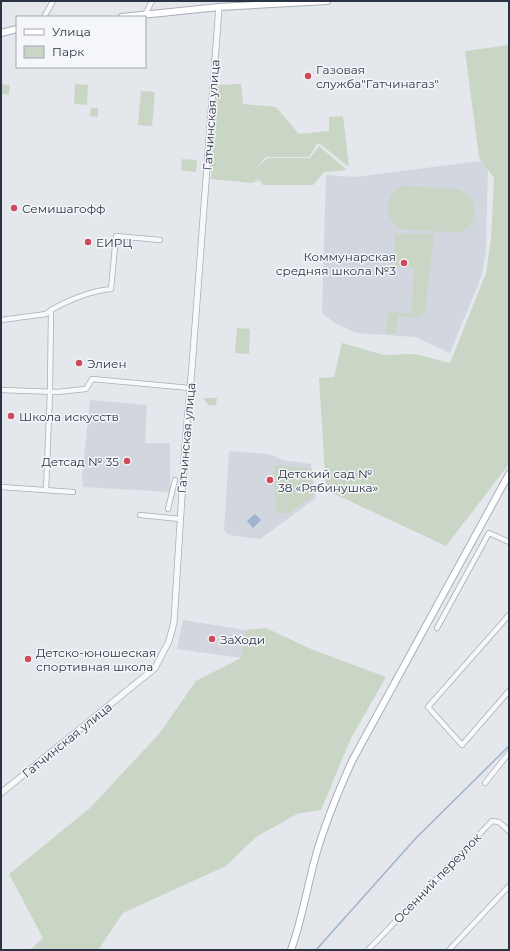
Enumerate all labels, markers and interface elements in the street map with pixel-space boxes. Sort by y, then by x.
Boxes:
legend [16,16,146,68]
text: Улица [52,24,91,39]
text: Парк [52,44,84,59]
street label: Гатчинская улица [200,59,222,171]
place label: Газовая служба"Гатчинагаз" [316,62,439,91]
marker: Газовая служба"Гатчинагаз" [303,71,313,81]
place label: Семишагофф [22,201,106,216]
marker: Семишагофф [9,203,19,213]
place label: ЕИРЦ [96,235,132,250]
marker: ЕИРЦ [83,237,93,247]
place label: Коммунарская средняя школа №3 [276,249,396,278]
marker: Коммунарская средняя школа №3 [399,258,409,268]
place label: Элиен [87,356,127,371]
marker: Элиен [74,358,84,368]
street label: Гатчинская улица [174,382,198,494]
place label: Школа искусств [19,409,119,424]
marker: Школа искусств [6,411,16,421]
place label: Детсад № 35 [41,454,119,469]
marker: Детсад № 35 [122,456,132,466]
place label: Детский сад № 38 «Рябинушка» [278,466,379,495]
marker: Детский сад № 38 «Рябинушка» [265,475,275,485]
place label: ЗаХоди [220,632,265,647]
marker: ЗаХоди [207,634,217,644]
place label: Детско-юношеская спортивная школа [36,645,156,674]
marker: Детско-юношеская спортивная школа [23,654,33,664]
street label: Гатчинская улица [19,699,115,781]
street label: Осенний переулок [390,830,484,926]

